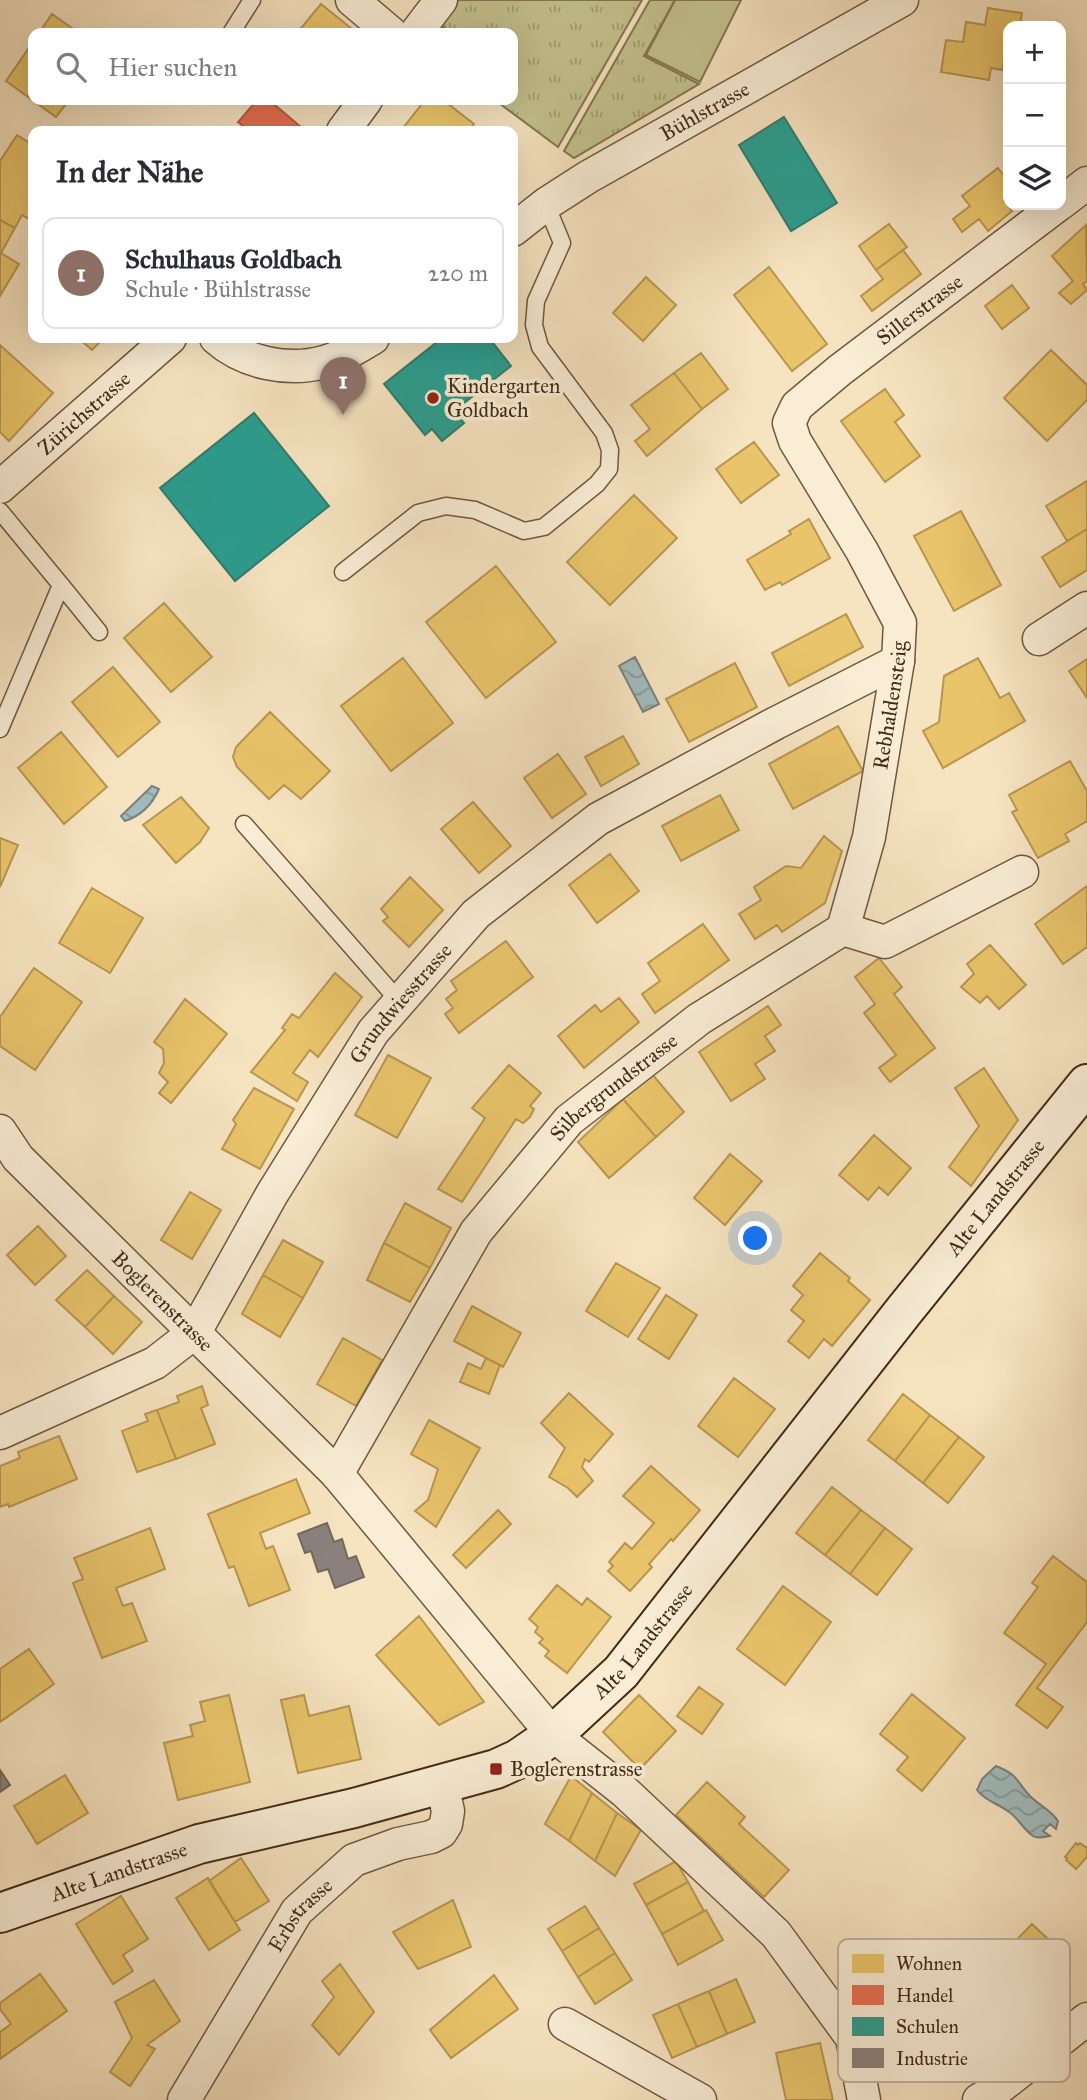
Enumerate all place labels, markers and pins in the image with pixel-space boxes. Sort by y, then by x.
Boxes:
pin: 1 [320,357,366,415]
place label: Kindergarten Goldbach [447,373,560,423]
marker: Kindergarten Goldbach [425,390,441,406]
place label: Boglerenstrasse [510,1756,643,1782]
marker: Boglerenstrasse [488,1761,504,1777]

